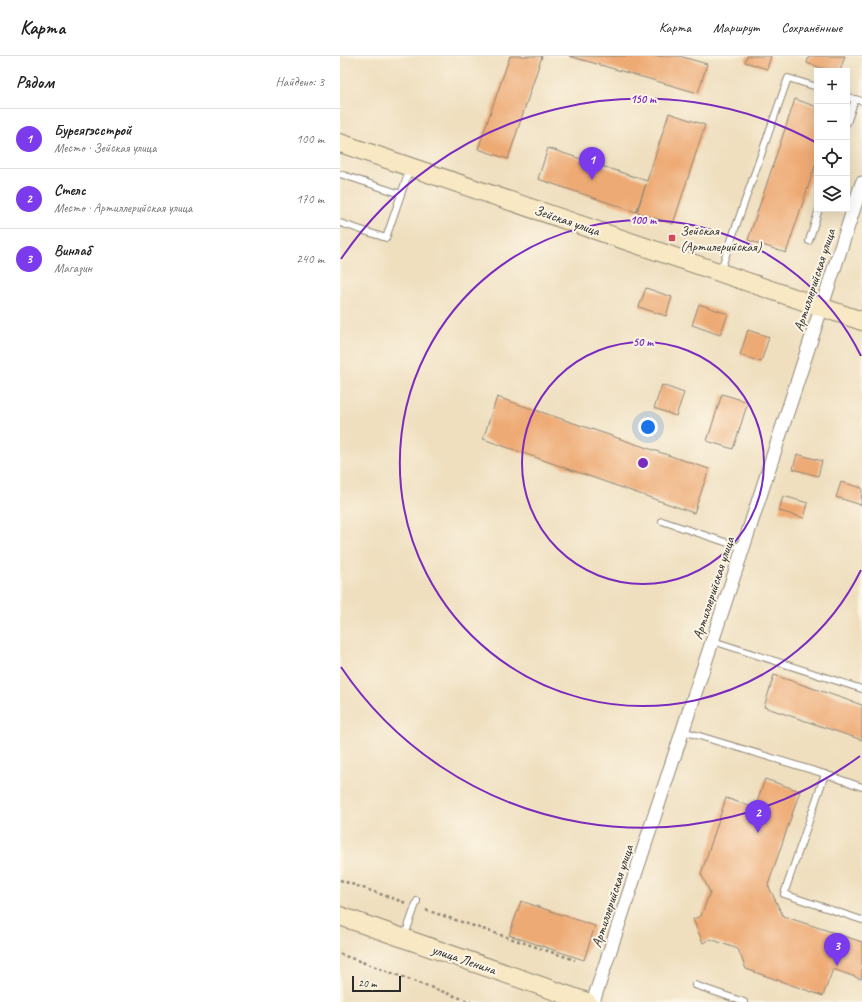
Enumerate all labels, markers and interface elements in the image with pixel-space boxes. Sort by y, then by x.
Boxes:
text: Карта [20,16,65,40]
text: Карта [659,19,691,36]
text: Маршрут [713,19,759,36]
text: Сохранённые [781,19,842,36]
map controls [814,68,850,212]
button: + [814,68,850,104]
text: Рядом [16,72,54,93]
text: Найдено: 3 [276,74,324,90]
text: 150 m [630,91,657,107]
button: − [814,104,850,140]
text: Буреягэсстрой [54,121,131,140]
text: 1 [26,131,32,147]
text: 100 m [296,131,324,147]
text: Место · Зейская улица [54,140,156,156]
button: locate [814,140,850,176]
pin: 1 [579,147,605,180]
button: layers [814,176,850,212]
text: Стелс [54,181,86,200]
text: 2 [26,191,32,207]
text: 170 m [296,191,324,207]
text: Место · Артиллерийская улица [54,200,192,216]
street label: Зейская улица [532,201,603,240]
text: 100 m [630,212,657,228]
place label: Зейская (Артилерийская) [680,222,763,255]
street label: Артиллерийская улица [790,226,839,333]
marker: Зейская (Артилерийская) [667,233,677,243]
text: Винлаб [54,241,91,260]
text: 3 [26,251,32,267]
text: 240 m [296,251,324,267]
text: Магазин [54,260,92,276]
text: 50 m [633,334,654,350]
your location [638,417,658,437]
centre of rings [636,456,650,470]
street label: Артиллерийская улица [689,534,738,641]
pin: 2 [745,800,771,833]
street label: Артиллерийская улица [588,842,637,949]
pin: 3 [824,933,850,966]
street label: улица Ленина [429,940,499,979]
scale bar [352,974,401,993]
text: 20 m [358,976,377,990]

